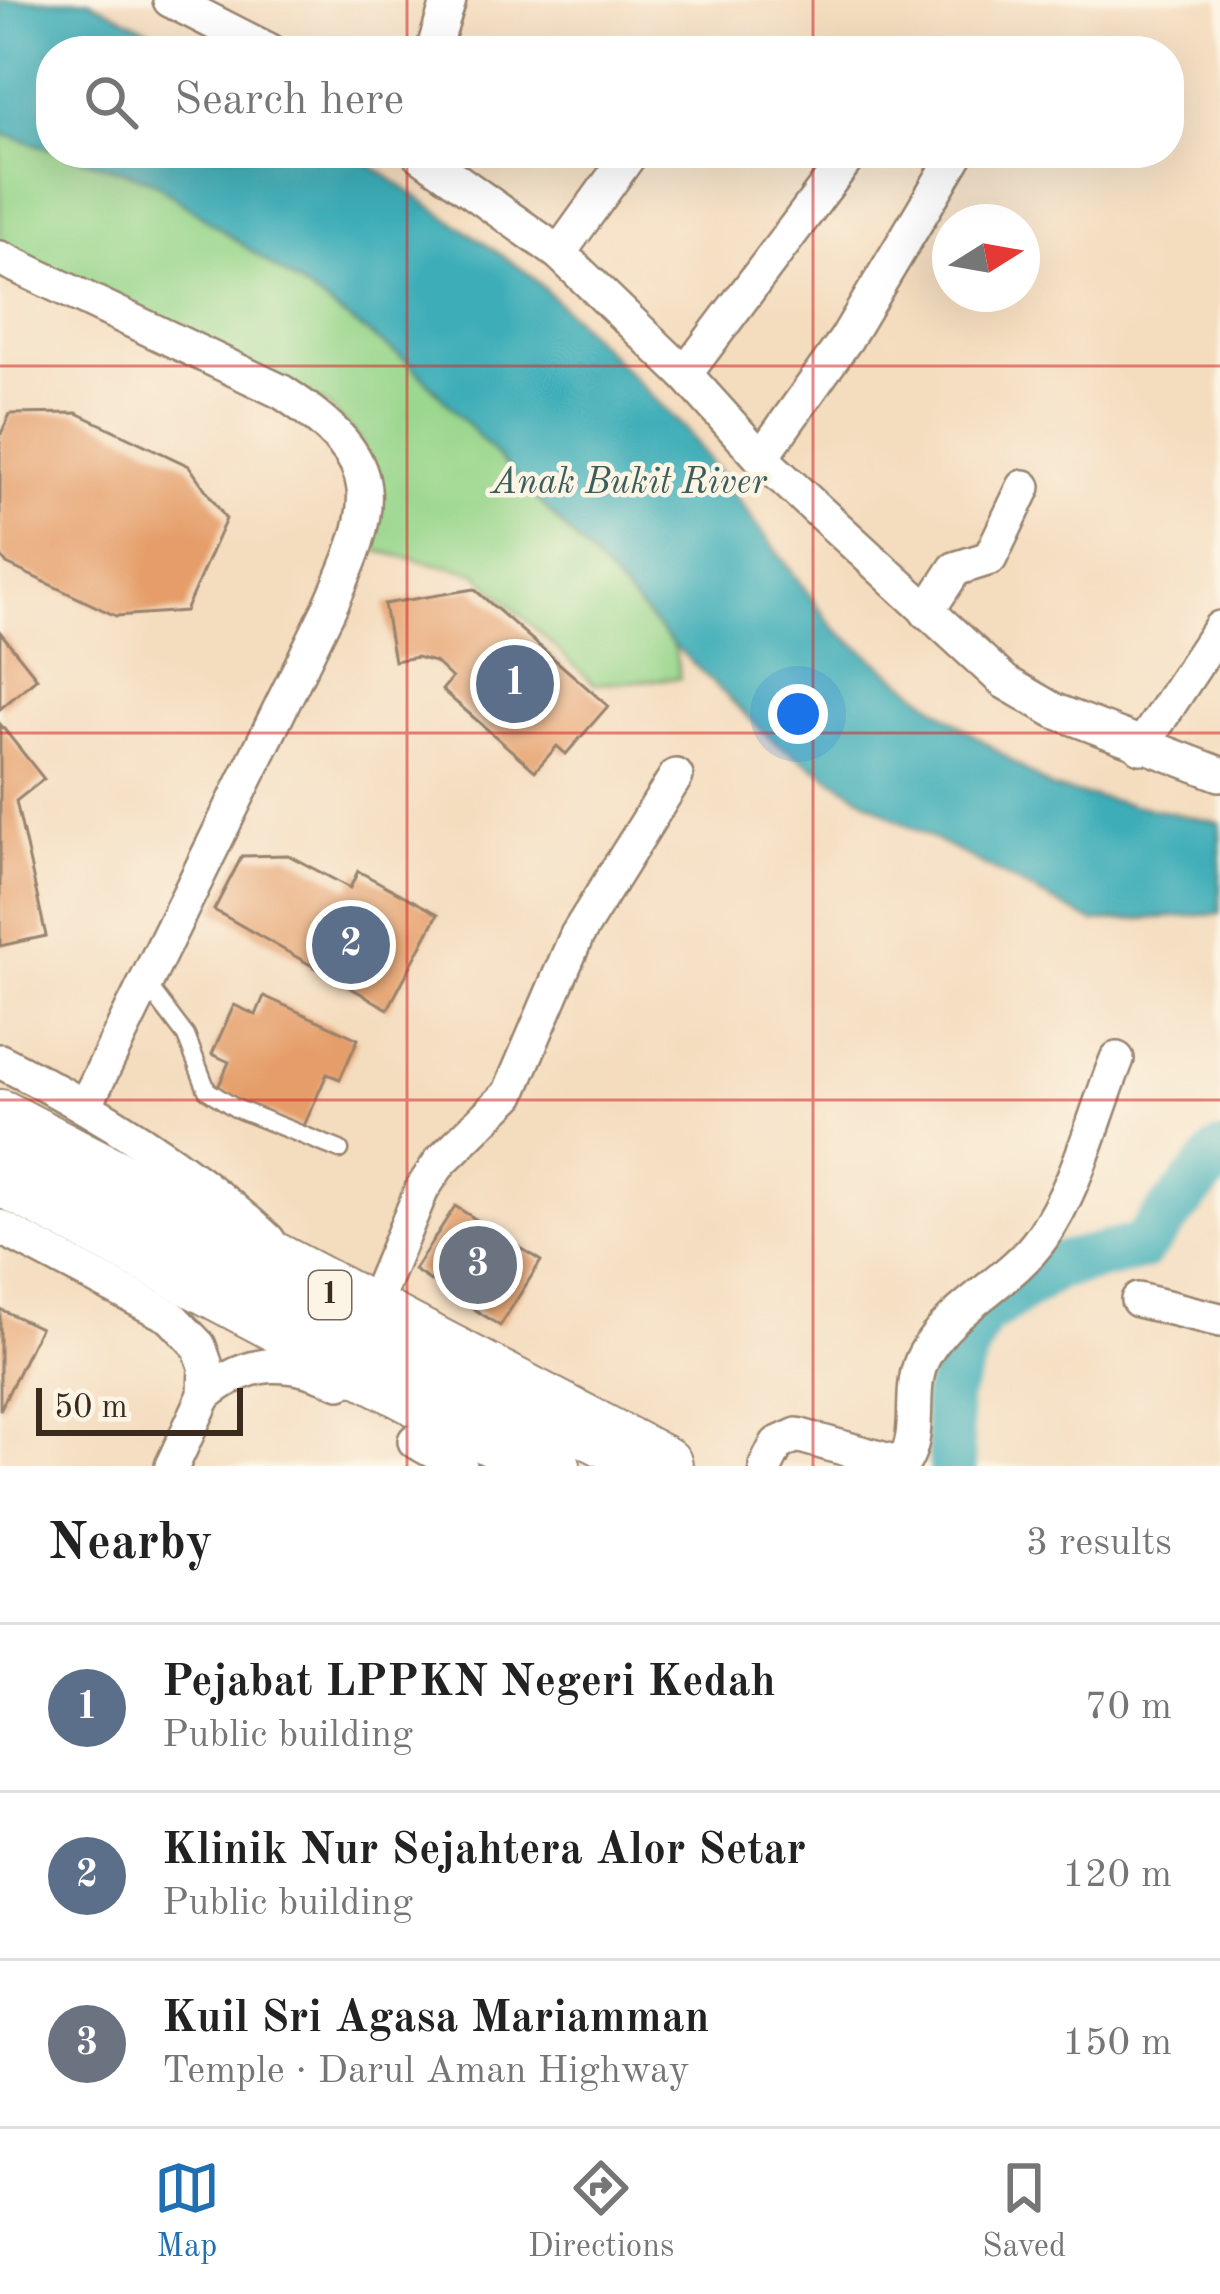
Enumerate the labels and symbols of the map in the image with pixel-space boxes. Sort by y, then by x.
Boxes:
north arrow [932,204,1040,312]
water label: Anak Bukit River [489,466,768,502]
pin: 1 [476,639,554,729]
your location [768,684,828,744]
pin: 2 [312,900,390,990]
pin: 3 [439,1220,517,1310]
road number: 1 [309,1271,351,1319]
scale bar [36,1382,243,1435]

